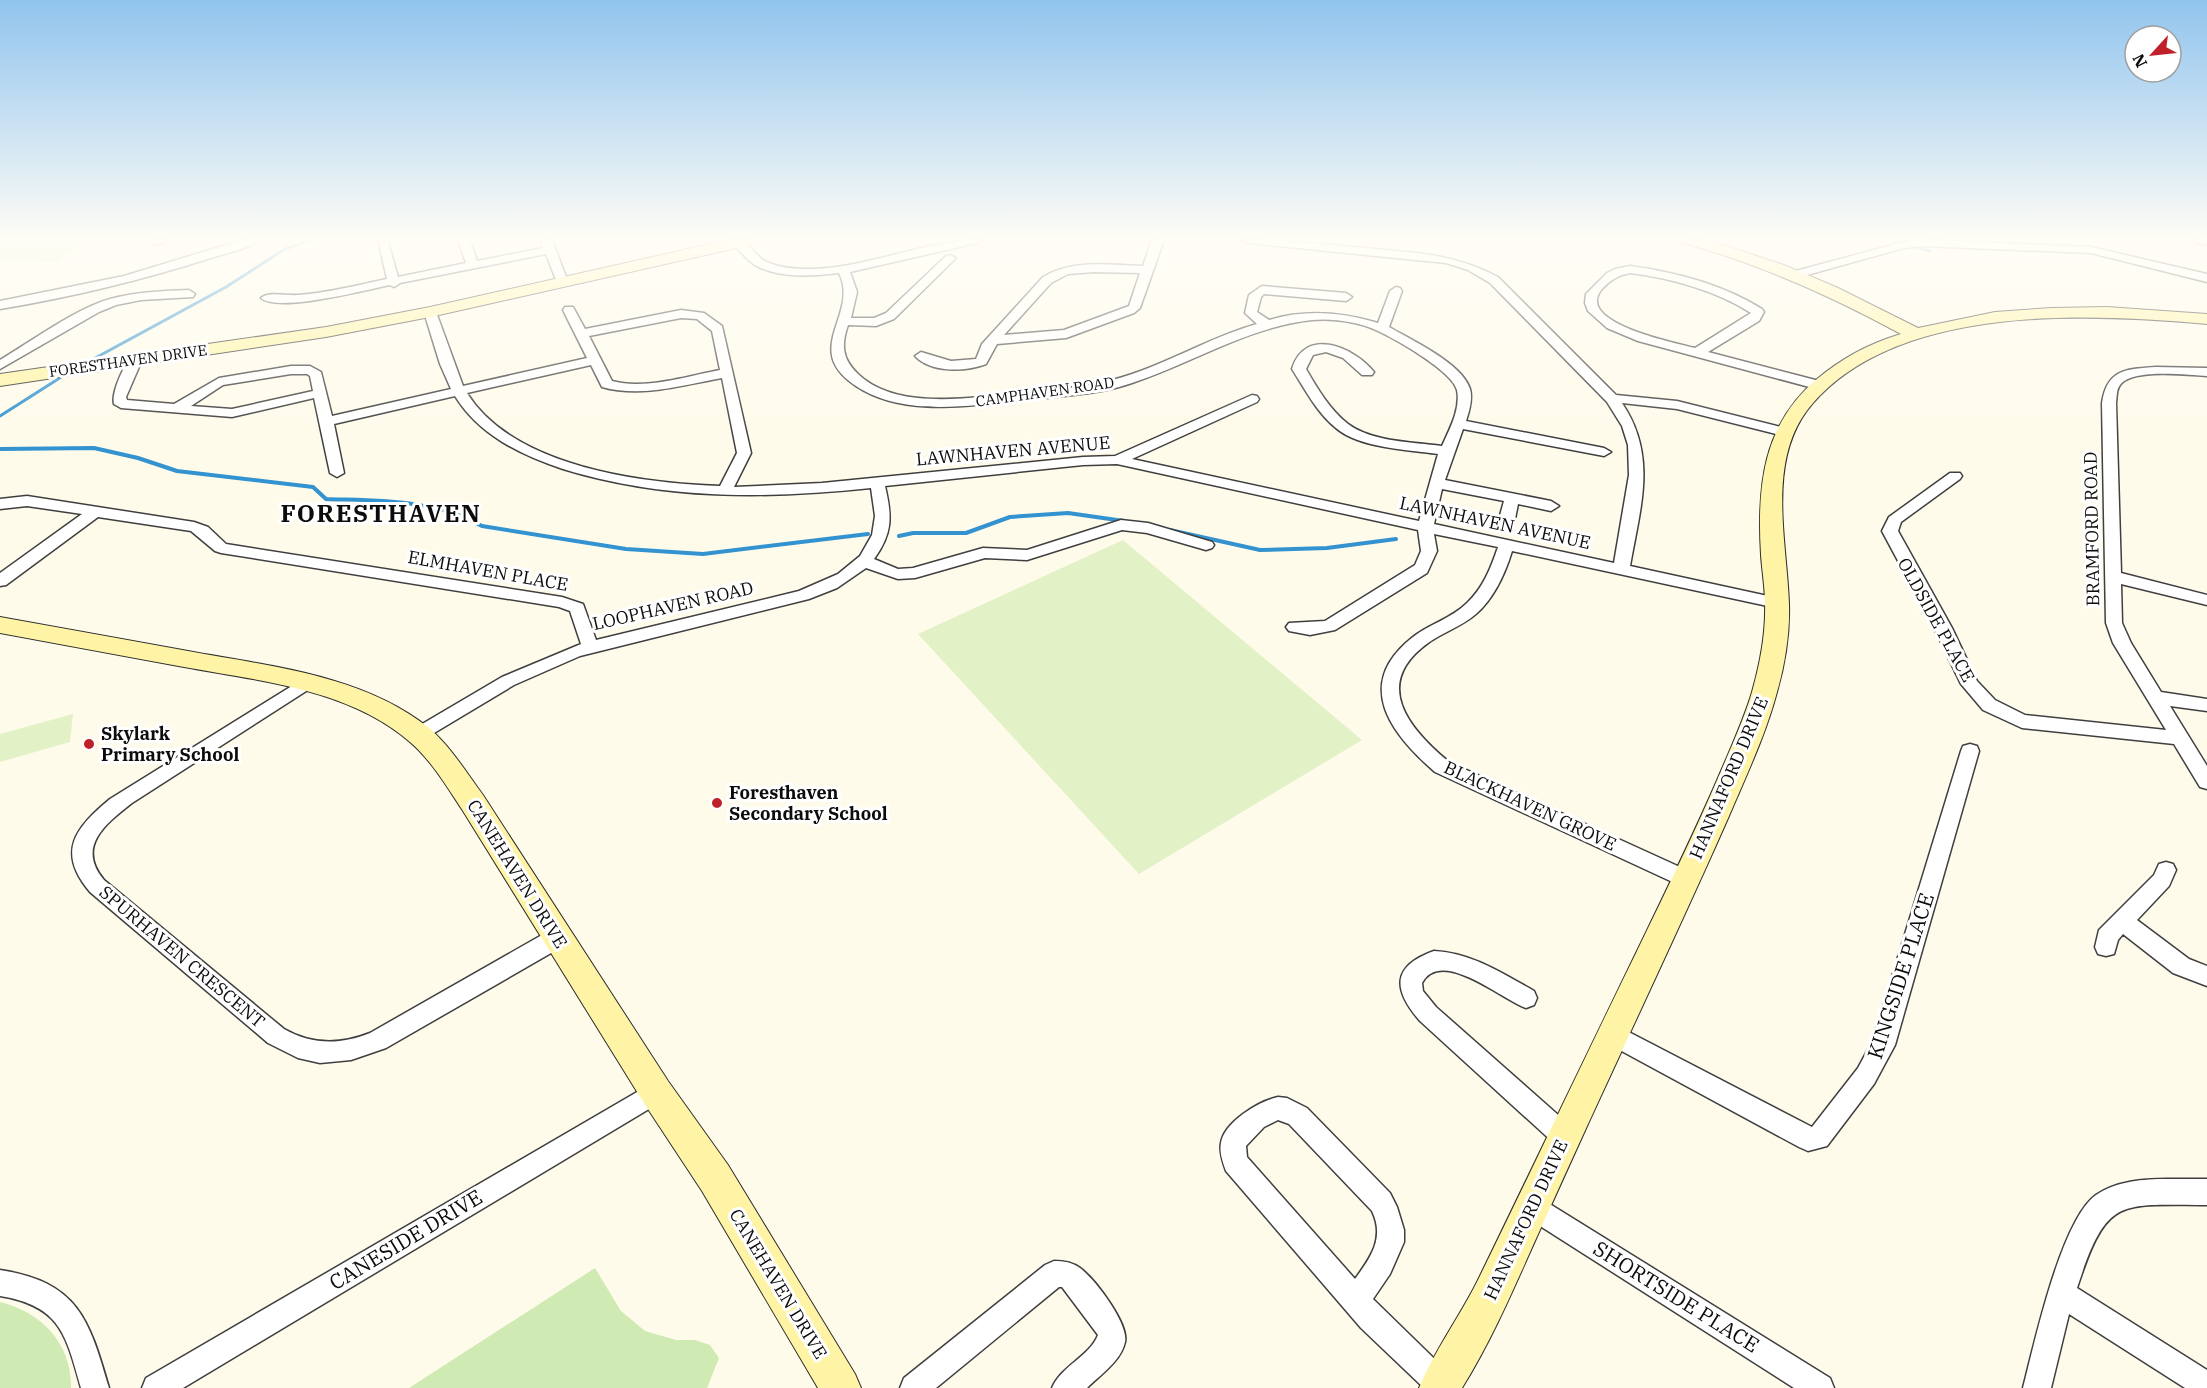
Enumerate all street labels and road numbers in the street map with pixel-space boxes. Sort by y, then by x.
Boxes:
street label: FORESTHAVEN DRIVE [48,340,208,381]
street label: CAMPHAVEN ROAD [975,372,1115,411]
street label: LAWNHAVEN AVENUE [915,431,1111,470]
street label: BRAMFORD ROAD [2079,452,2104,607]
street label: LAWNHAVEN AVENUE [1397,491,1593,554]
street label: ELMHAVEN PLACE [406,545,570,596]
street label: OLDSIDE PLACE [1893,553,1980,686]
street label: LOOPHAVEN ROAD [590,576,756,635]
street label: HANNAFORD DRIVE [1684,693,1773,862]
street label: BLACKHAVEN GROVE [1440,756,1620,856]
street label: CANEHAVEN DRIVE [462,795,573,952]
street label: SPURHAVEN CRESCENT [95,881,270,1033]
street label: KINGSIDE PLACE [1860,889,1940,1062]
street label: HANNAFORD DRIVE [1478,1136,1573,1304]
street label: CANESIDE DRIVE [324,1182,487,1296]
street label: CANEHAVEN DRIVE [725,1204,832,1363]
street label: SHORTSIDE PLACE [1588,1234,1765,1359]

